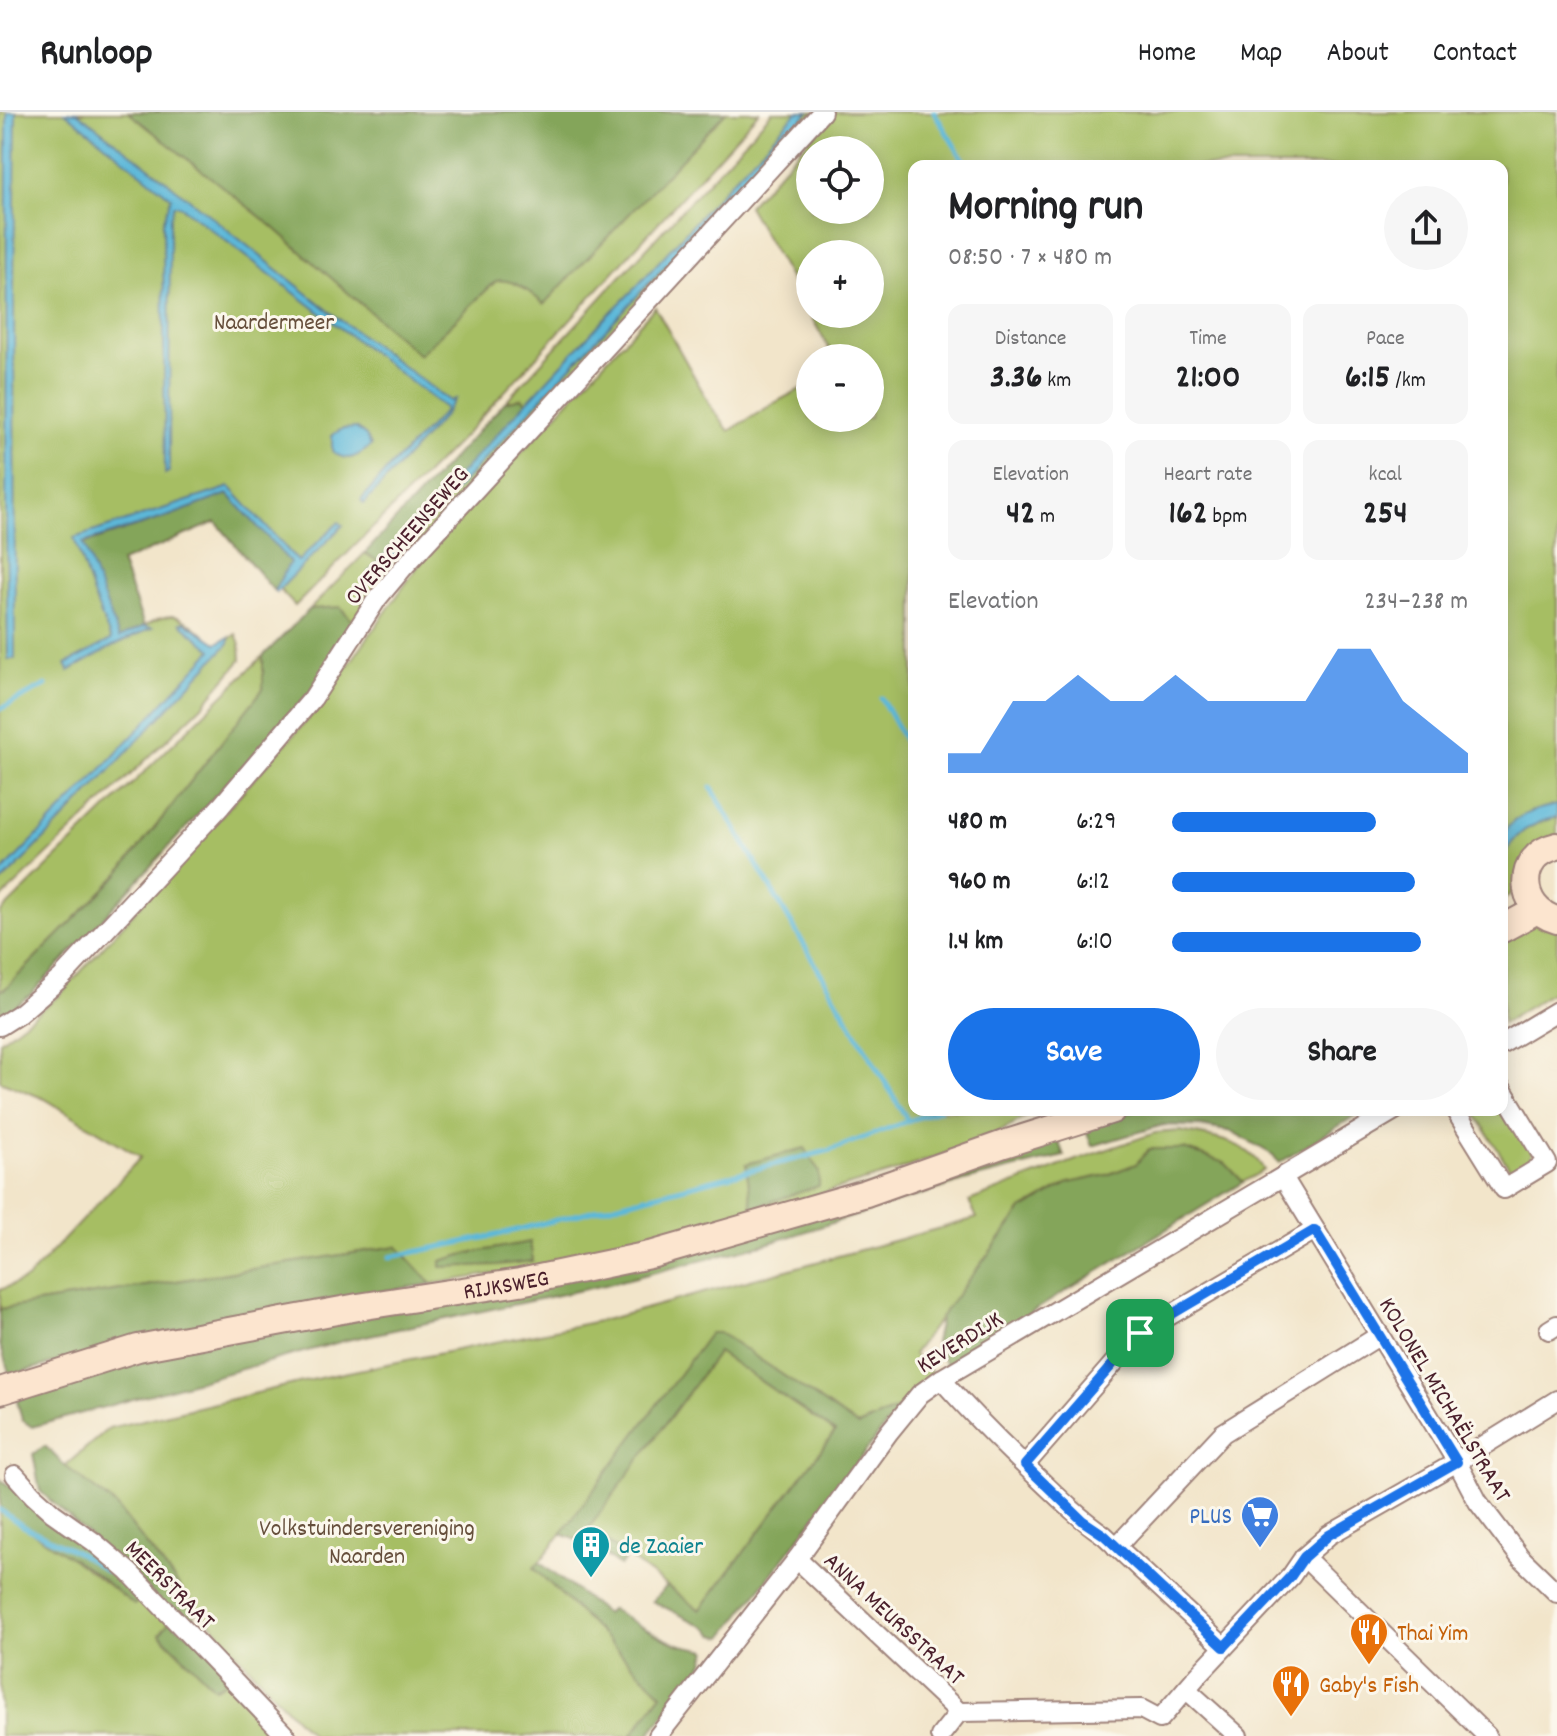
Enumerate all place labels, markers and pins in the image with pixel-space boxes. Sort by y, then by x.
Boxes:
pin [1106,1299,1174,1367]
supermarket icon: PLUS [1239,1494,1281,1549]
place label: PLUS [1189,1501,1232,1535]
building icon: de Zaaier [570,1524,612,1579]
place label: de Zaaier [619,1531,703,1565]
restaurant icon: Thai Yim [1348,1611,1390,1666]
place label: Thai Yim [1397,1618,1468,1652]
restaurant icon: Gaby's Fish [1270,1663,1312,1718]
place label: Gaby's Fish [1319,1670,1419,1704]

